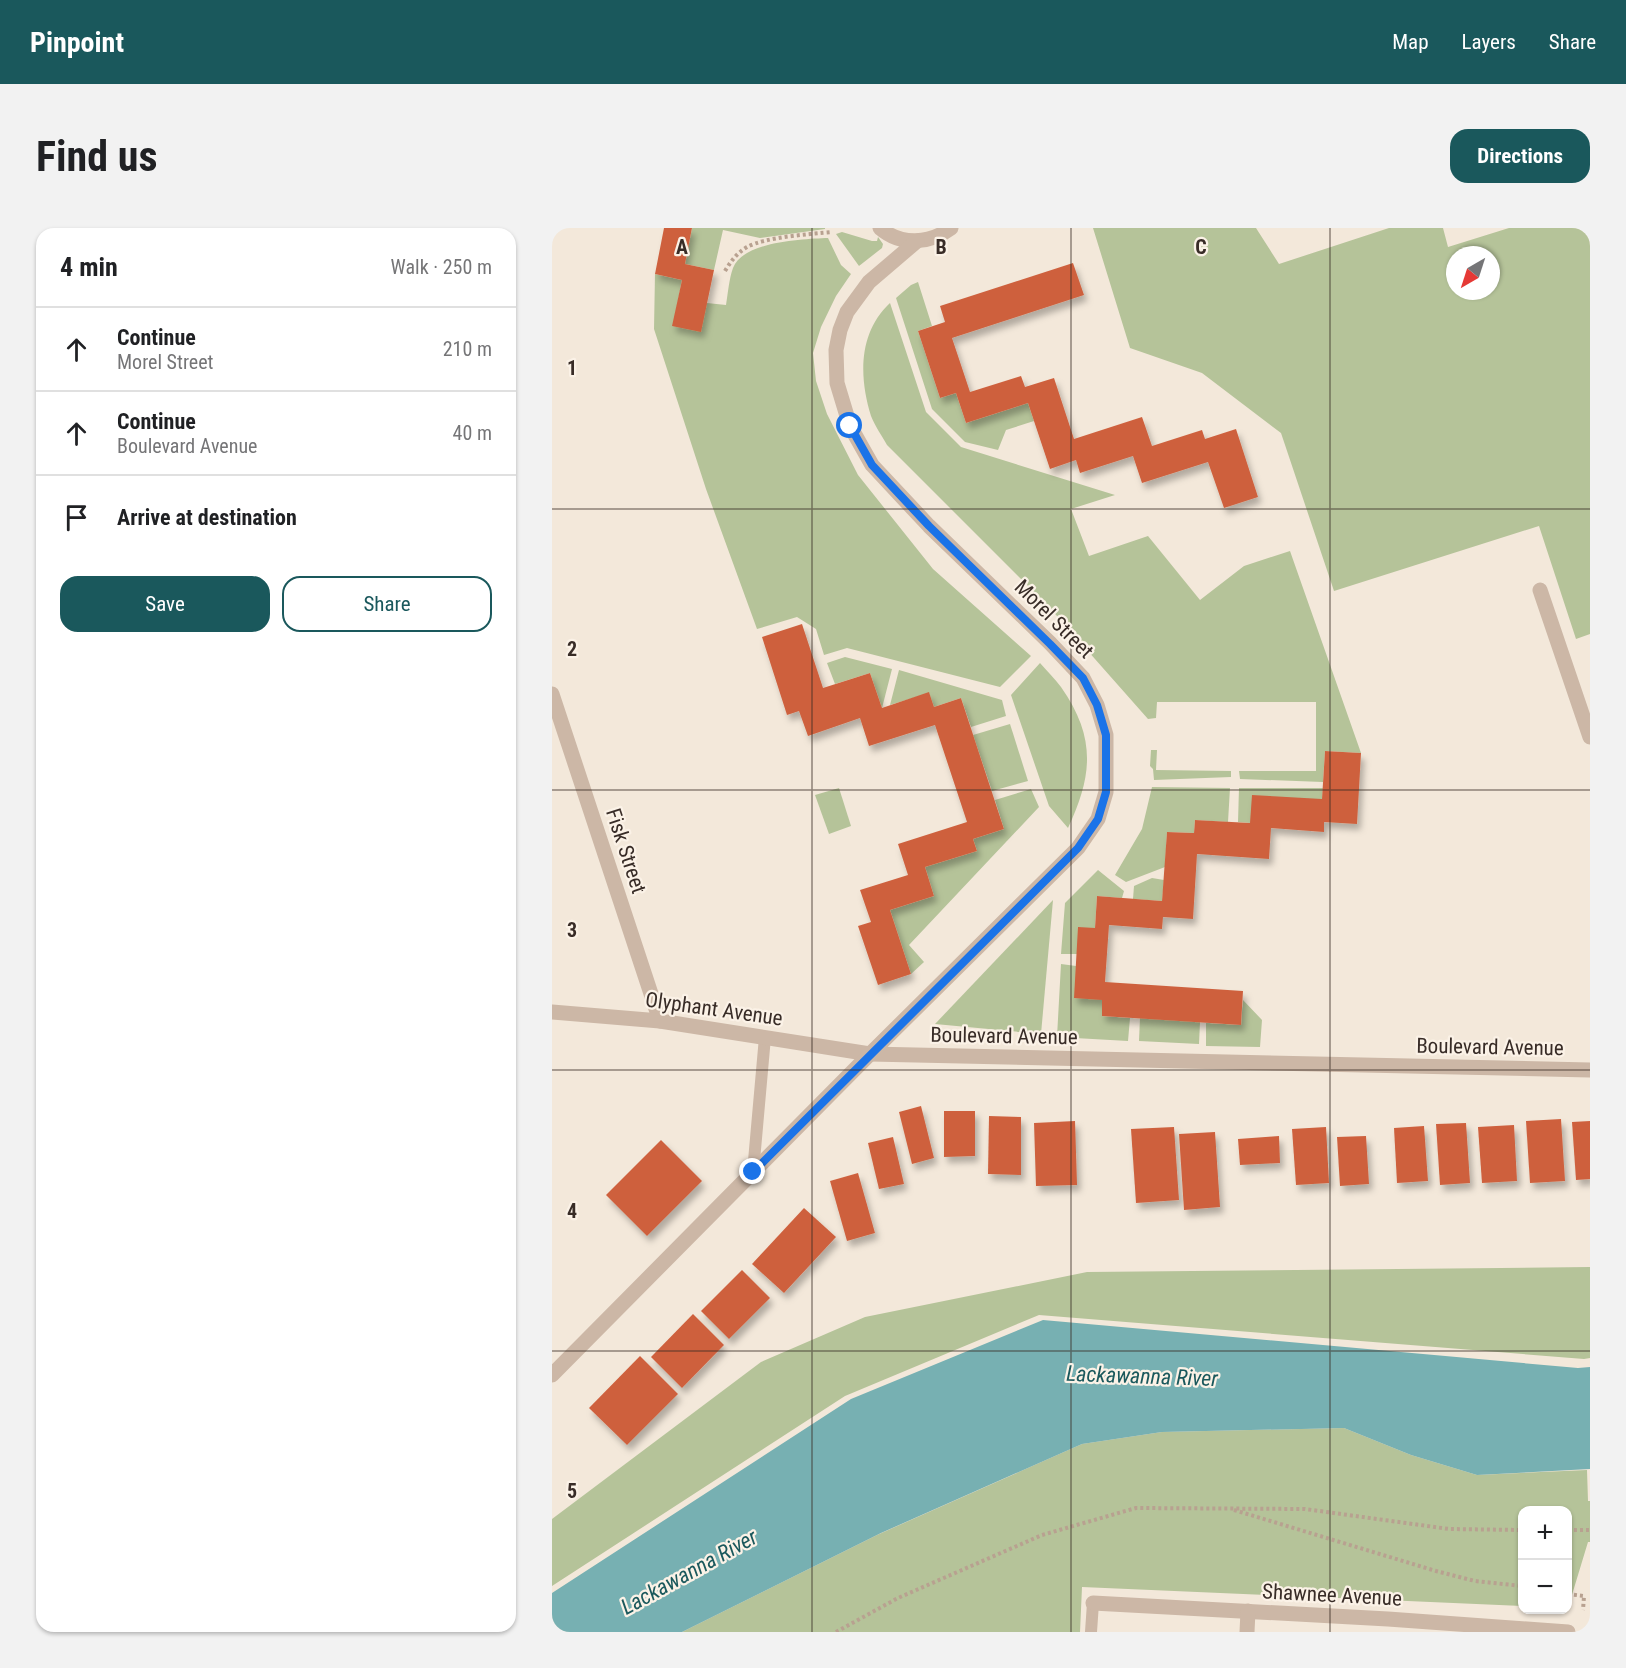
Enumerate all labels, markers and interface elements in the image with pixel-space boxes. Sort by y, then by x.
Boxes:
text: Pinpoint [30,26,124,59]
text: Map [1392,30,1429,54]
text: Layers [1462,30,1516,54]
text: Share [1549,30,1596,54]
button: Directions [1450,129,1590,183]
text: Find us [36,132,157,181]
text: A [676,235,688,259]
text: B [935,235,947,259]
text: C [1195,235,1207,259]
north arrow [1446,246,1500,300]
text: 4 min [60,252,118,282]
text: Walk · 250 m [391,255,492,279]
text: Continue [117,325,196,350]
icon: ahead [60,333,93,366]
text: 210 m [443,337,492,361]
text: Morel Street [117,350,213,374]
text: 1 [567,356,577,380]
text: Continue [117,409,196,434]
route start [836,412,862,438]
icon: ahead [60,417,93,450]
text: 40 m [453,421,492,445]
text: Boulevard Avenue [117,434,257,458]
icon: arrive [60,501,93,534]
text: Arrive at destination [117,505,297,530]
street label: Morel Street [1010,575,1098,663]
button: Save [60,576,270,632]
button: Share [282,576,492,632]
text: 2 [567,637,577,661]
street label: Fisk Street [601,805,651,897]
text: 3 [567,918,577,942]
street label: Olyphant Avenue [644,987,784,1031]
street label: Boulevard Avenue [930,1023,1078,1049]
street label: Boulevard Avenue [1416,1034,1564,1060]
route end [739,1158,765,1184]
text: 4 [567,1199,577,1223]
water label: Lackawanna River [1066,1361,1219,1391]
text: 5 [567,1479,577,1503]
map controls [1518,1506,1572,1614]
button: + [1518,1506,1572,1560]
water label: Lackawanna River [617,1524,762,1620]
button: − [1518,1560,1572,1614]
street label: Shawnee Avenue [1262,1579,1403,1611]

